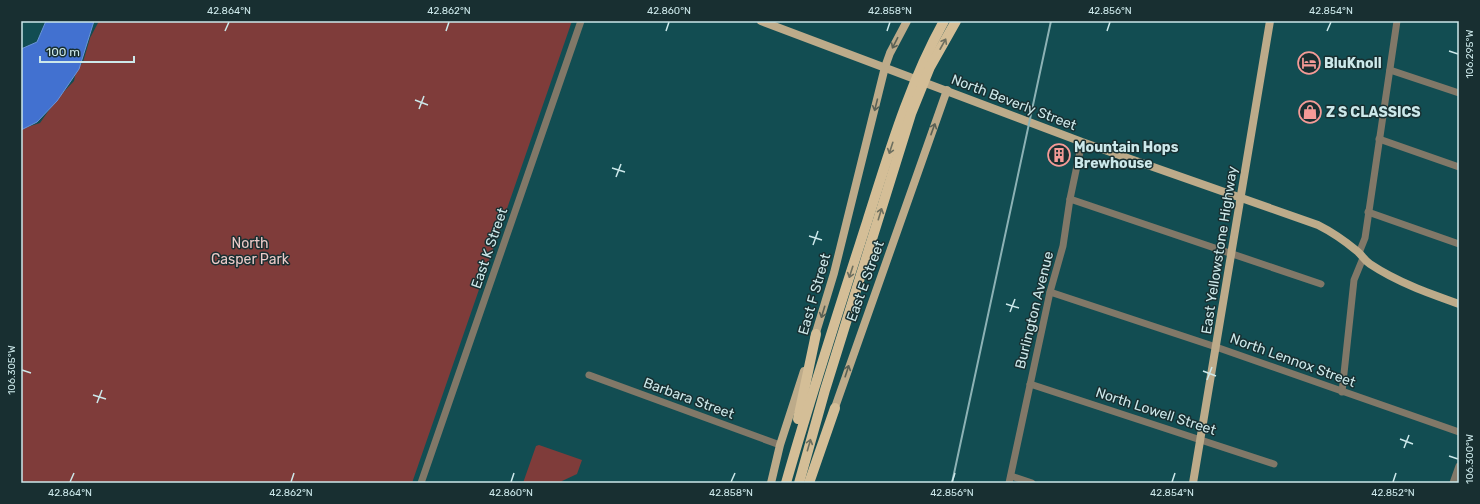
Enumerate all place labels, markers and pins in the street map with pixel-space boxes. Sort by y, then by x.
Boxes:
hotel icon: BluKnoll [1296,50,1322,76]
place label: BluKnoll [1324,55,1382,72]
shop icon: Z S CLASSICS [1297,99,1323,125]
place label: Z S CLASSICS [1326,104,1421,121]
place label: Mountain Hops Brewhouse [1074,139,1179,172]
building icon: Mountain Hops Brewhouse [1046,142,1072,168]

